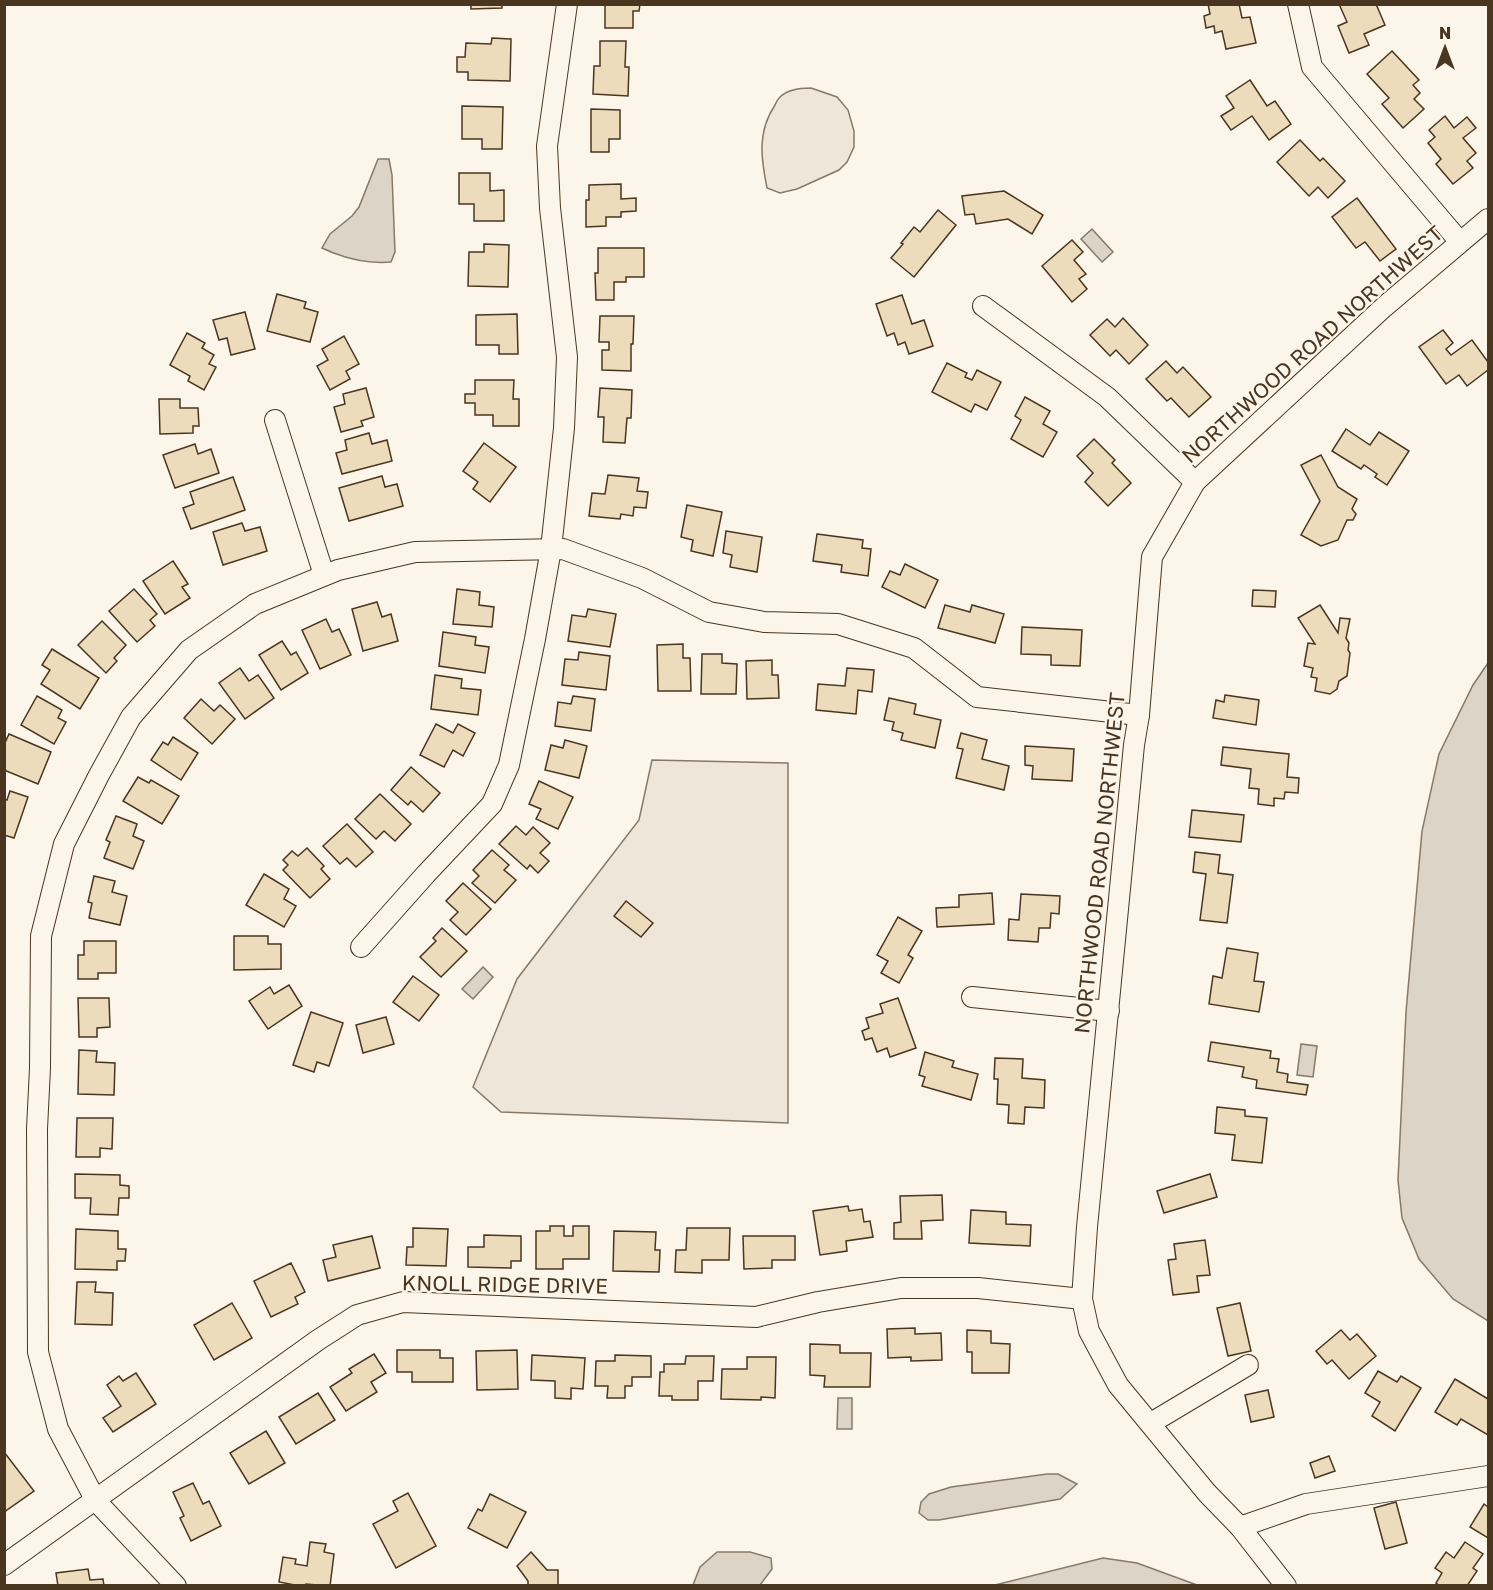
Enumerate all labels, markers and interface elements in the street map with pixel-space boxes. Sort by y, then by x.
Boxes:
north arrow [1415,18,1475,78]
text: N [1439,23,1451,43]
street label: NORTHWOOD ROAD NORTHWEST [1176,220,1448,468]
street label: NORTHWOOD ROAD NORTHWEST [1068,691,1130,1035]
street label: KNOLL RIDGE DRIVE [402,1269,608,1299]

